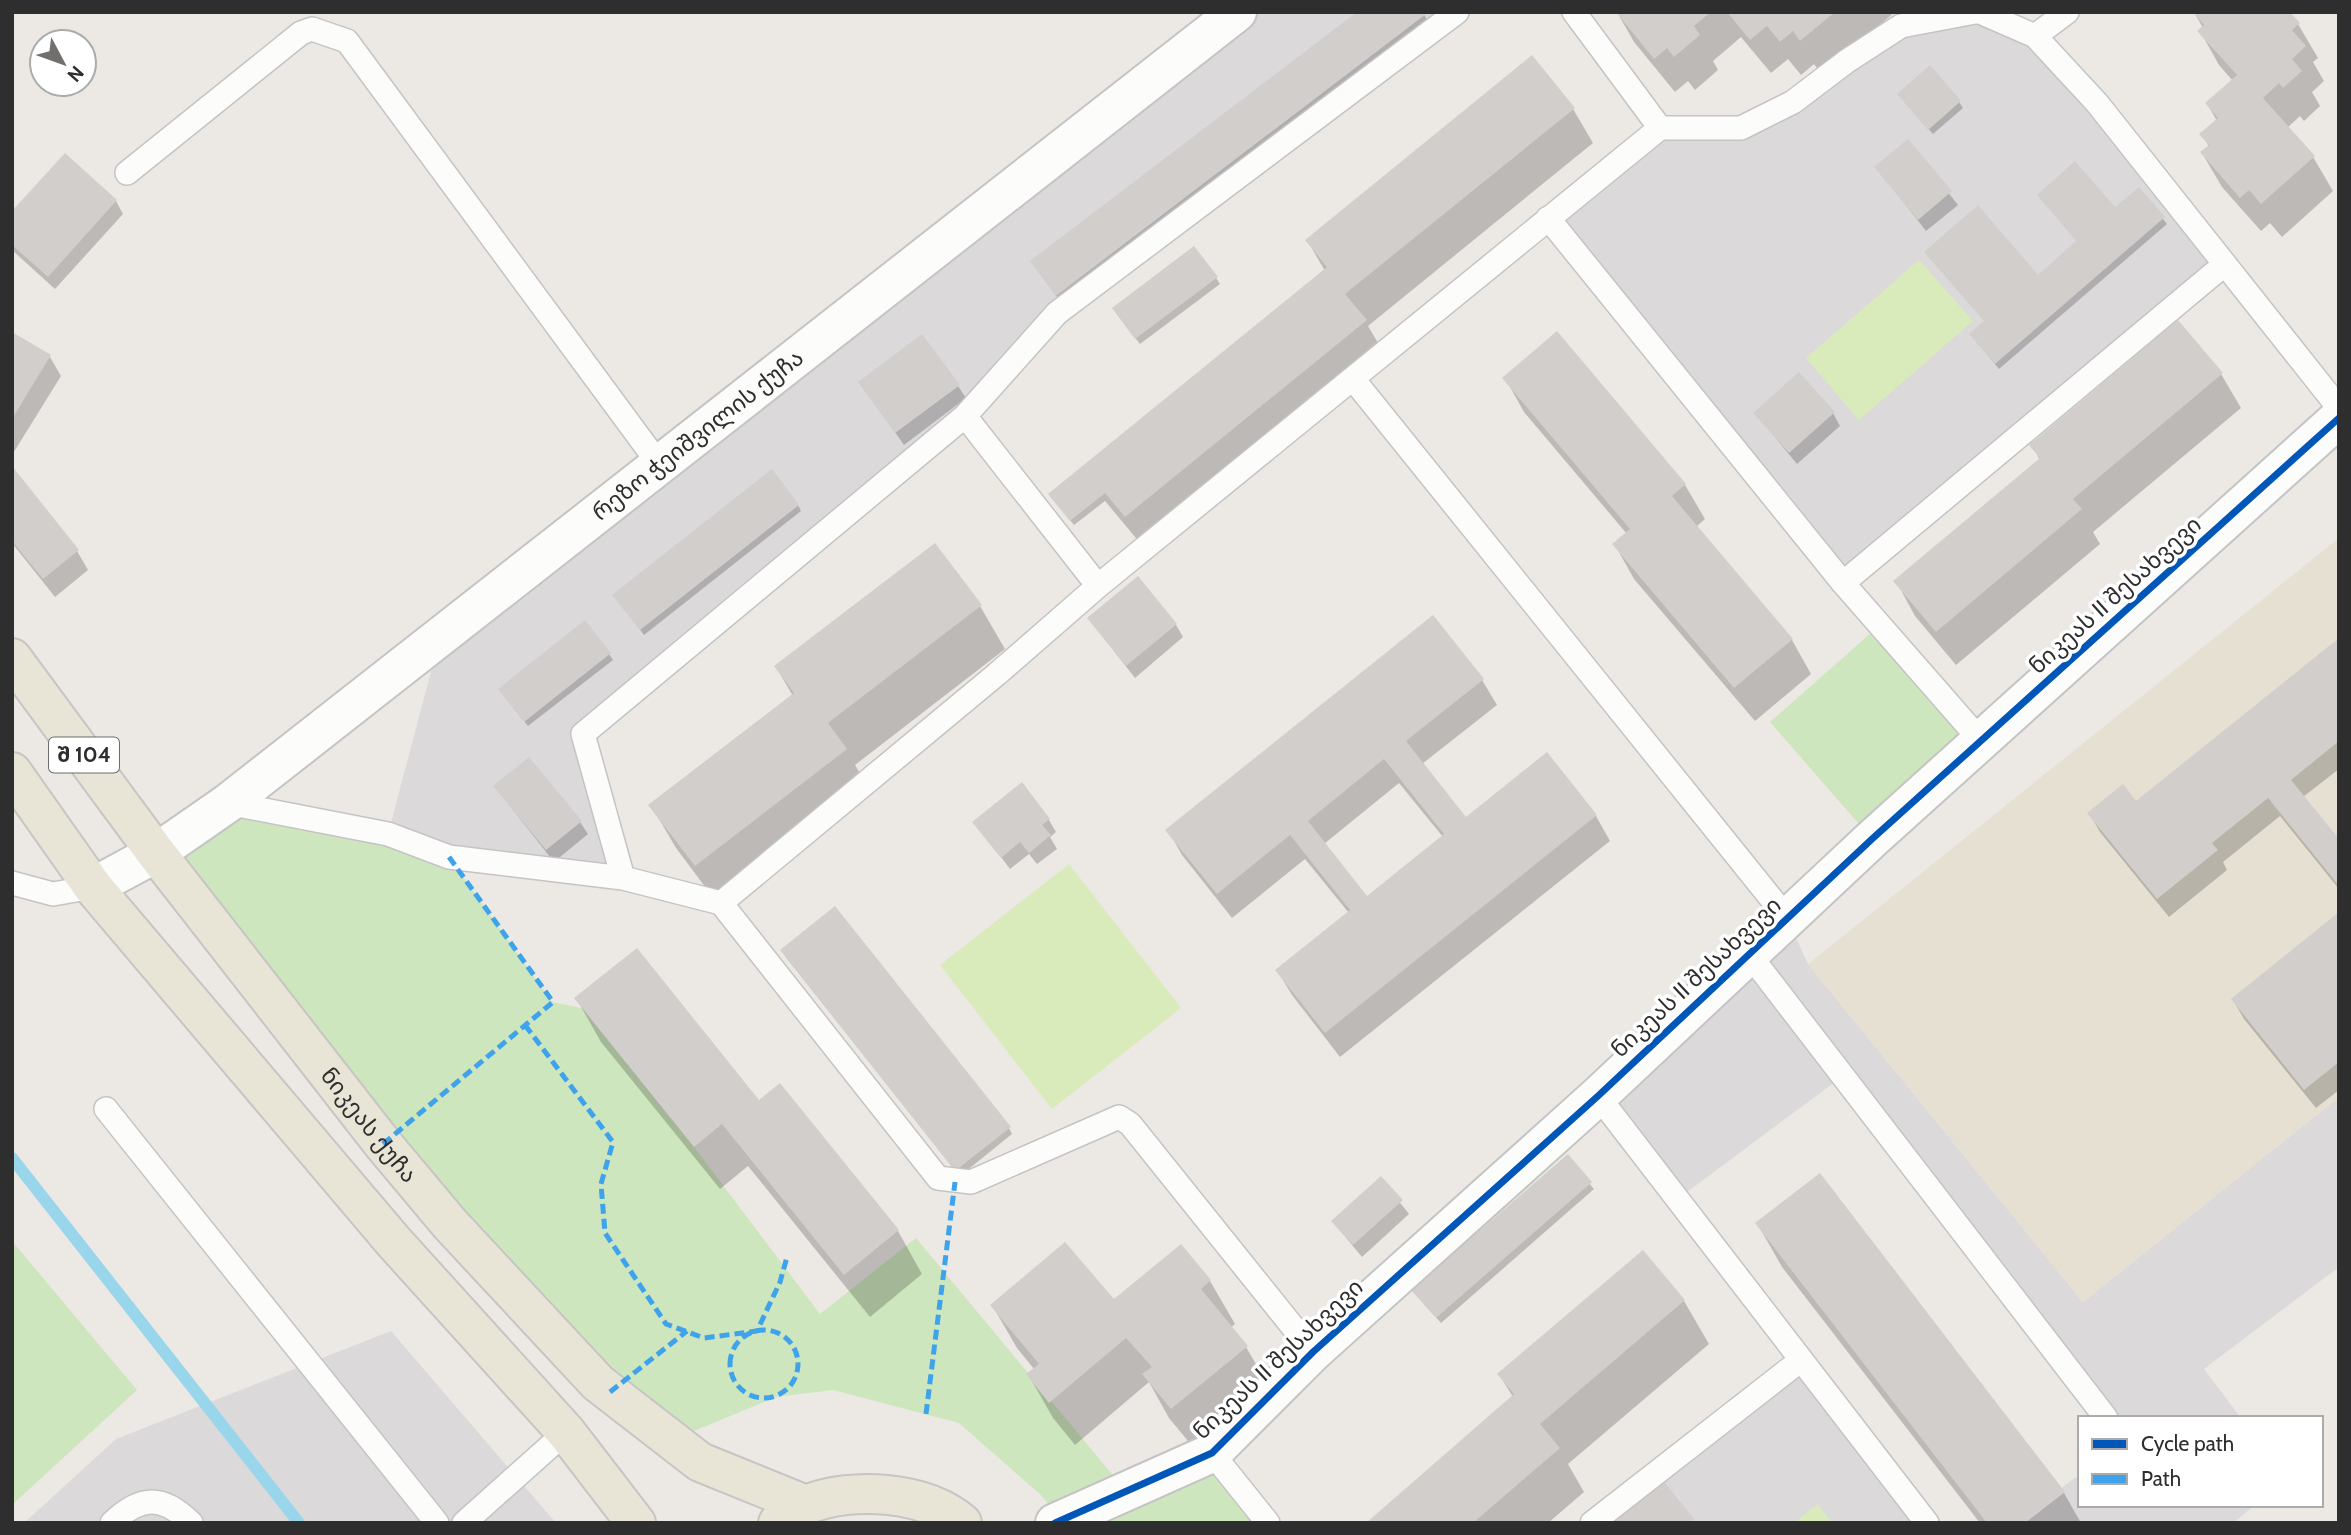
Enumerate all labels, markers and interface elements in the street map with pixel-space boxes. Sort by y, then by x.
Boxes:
north arrow [28,28,98,98]
text: N [62,61,89,86]
street label: რეზო ჭეიშვილის ქუჩა [586,343,809,526]
street label: ნიკეას II შესახვევი [2023,510,2207,680]
road number: შ 104 [49,738,119,772]
street label: ნიკეას II შესახვევი [1605,891,1787,1063]
street label: ნიკეას ქუჩა [315,1062,423,1188]
street label: ნიკეას II შესახვევი [1187,1273,1369,1445]
legend [2078,1416,2323,1507]
text: Cycle path [2141,1431,2234,1456]
text: Path [2141,1466,2181,1491]

